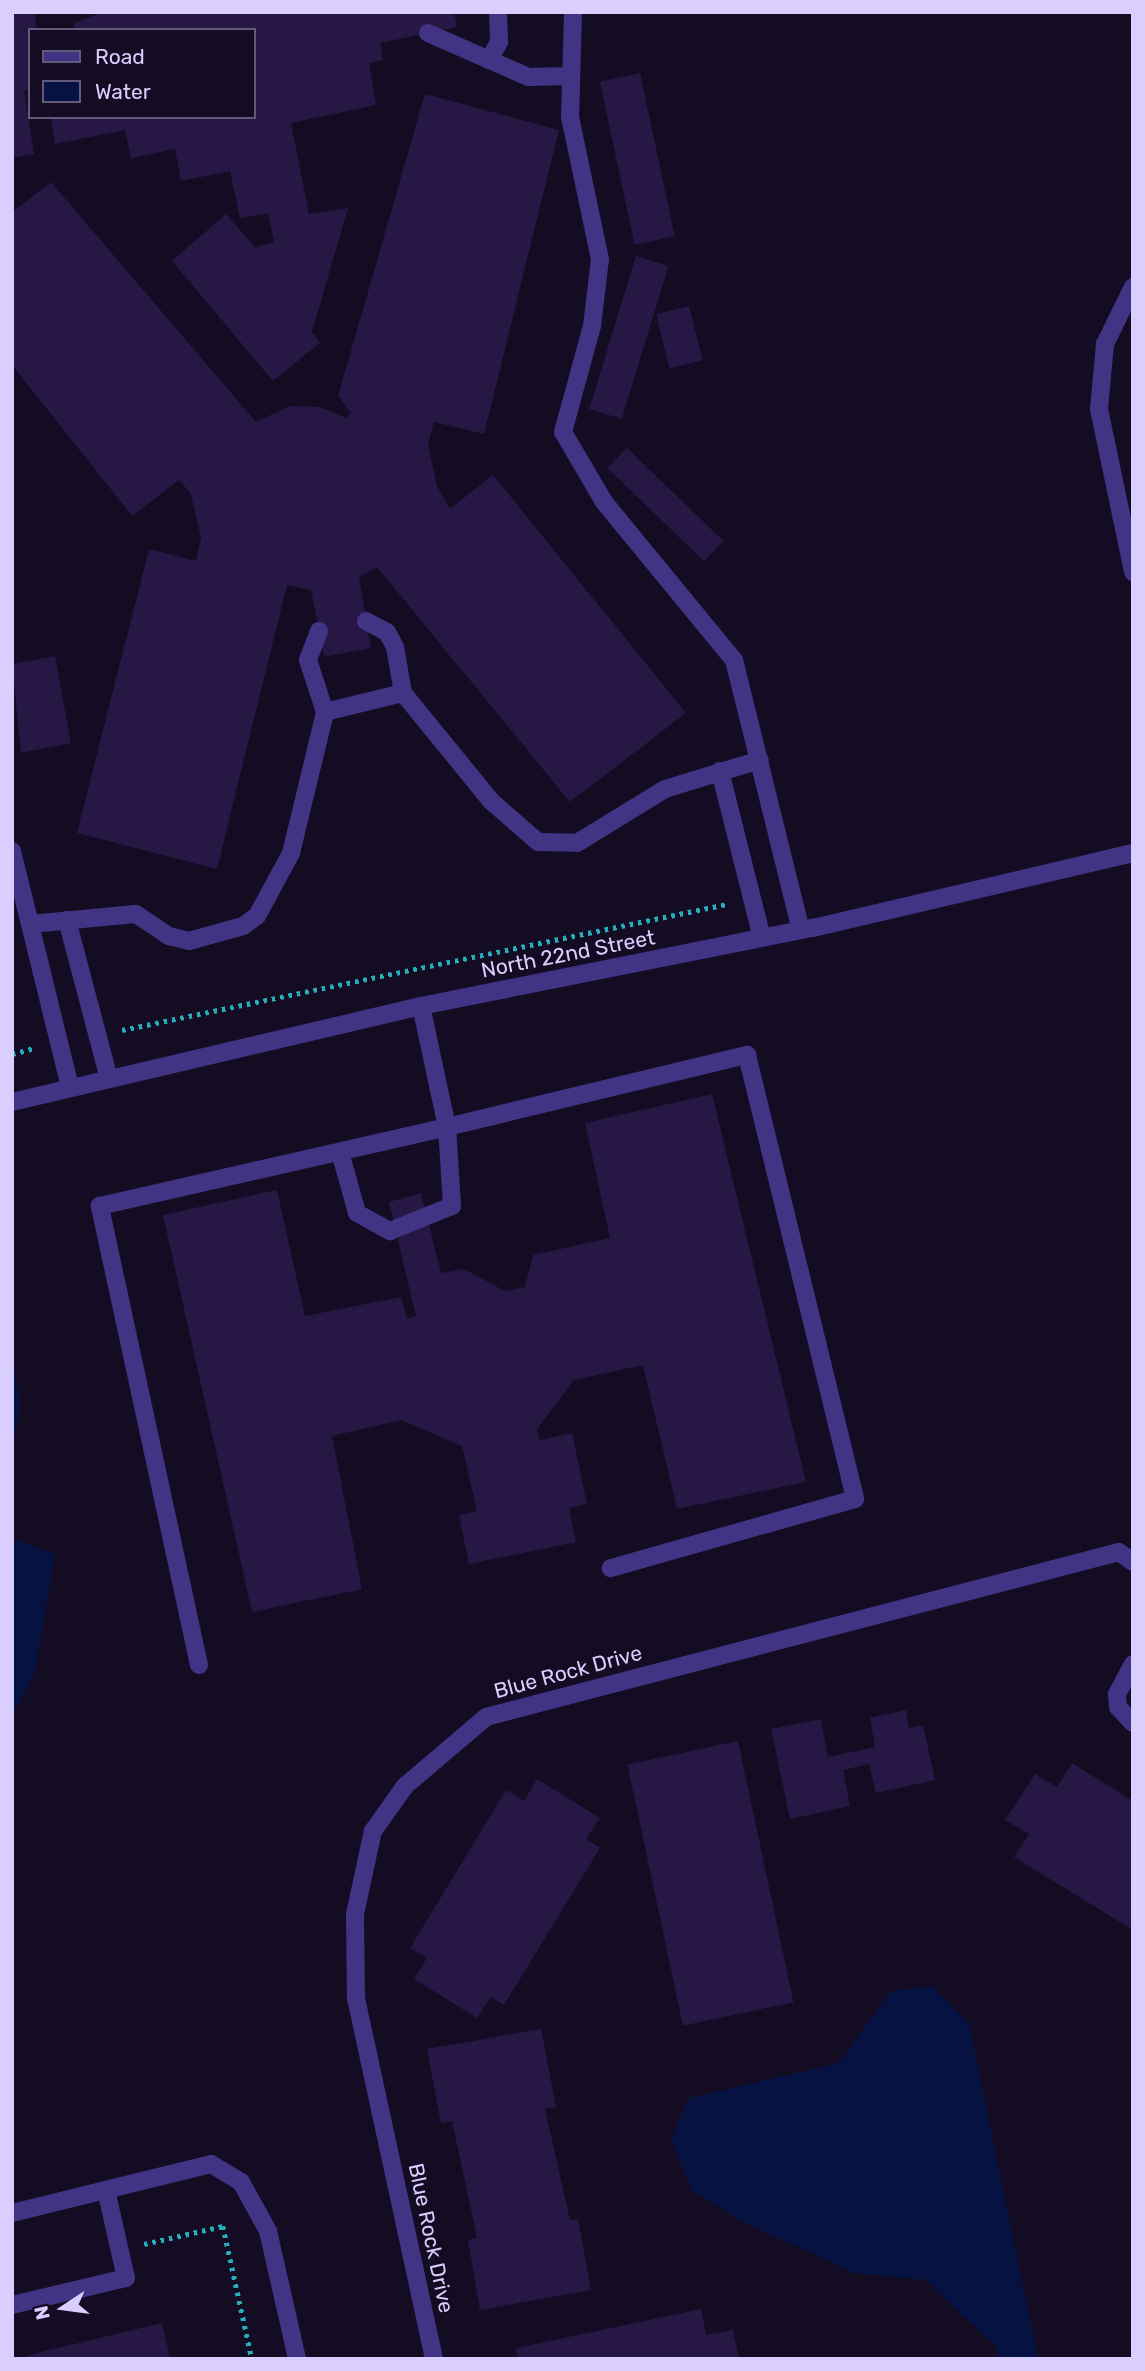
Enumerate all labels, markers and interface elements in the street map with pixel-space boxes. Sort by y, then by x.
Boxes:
legend [28,28,256,119]
text: Road [95,44,145,69]
text: Water [95,79,151,104]
street label: North 22nd Street [479,925,657,983]
street label: Blue Rock Drive [491,1640,645,1704]
street label: Blue Rock Drive [403,2161,459,2315]
north arrow [28,2273,98,2343]
text: N [29,2304,55,2322]

